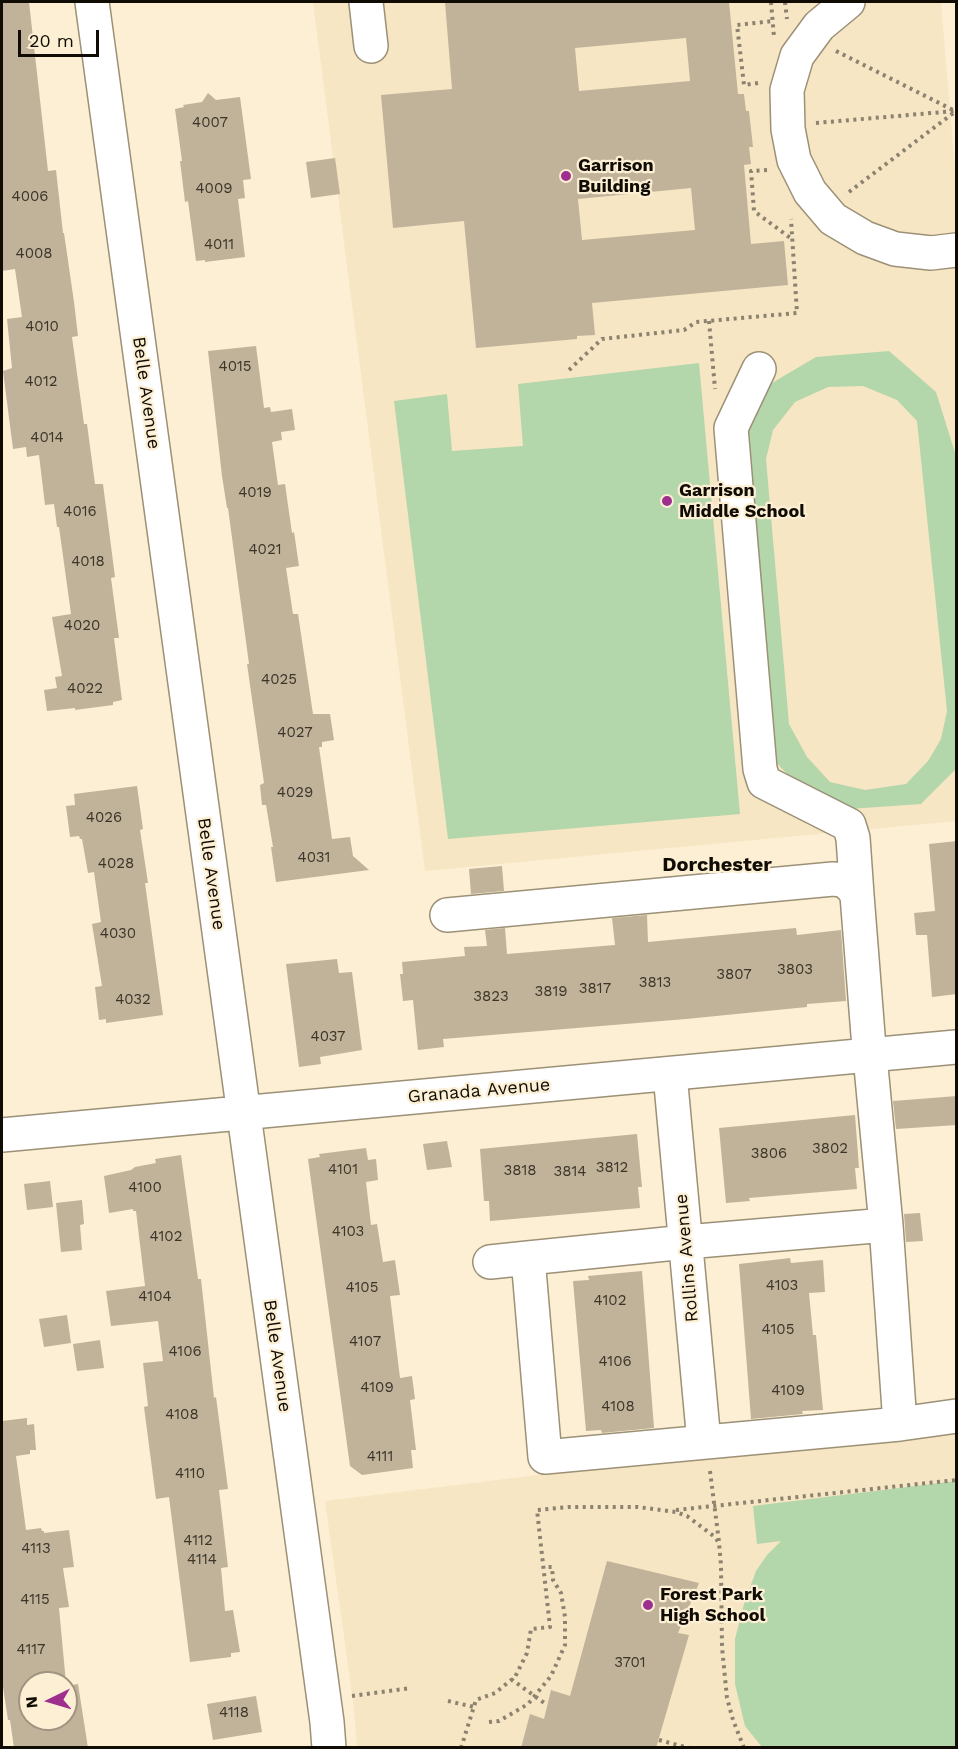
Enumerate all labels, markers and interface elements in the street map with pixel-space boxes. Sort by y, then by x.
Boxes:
scale bar [21,18,102,56]
text: 20 m [29,30,74,51]
house number: 4007 [192,114,228,132]
place label: Garrison Building [578,155,654,198]
marker: Garrison Building [559,169,573,183]
house number: 4009 [195,180,233,198]
house number: 4006 [12,188,48,206]
house number: 4011 [204,236,234,254]
house number: 4008 [15,245,53,263]
house number: 4010 [25,318,59,336]
street label: Belle Avenue [127,335,165,451]
house number: 4015 [218,358,252,376]
house number: 4012 [24,373,58,391]
house number: 4014 [30,429,64,447]
place label: Garrison Middle School [679,480,805,522]
house number: 4019 [238,484,272,502]
marker: Garrison Middle School [660,494,674,508]
house number: 4016 [63,503,97,521]
house number: 4021 [248,541,282,559]
house number: 4018 [71,553,105,571]
house number: 4020 [64,617,100,635]
house number: 4025 [261,671,297,689]
house number: 4022 [67,680,103,698]
house number: 4027 [277,724,313,742]
house number: 4029 [277,784,313,802]
house number: 4026 [86,809,122,827]
street label: Belle Avenue [192,816,230,932]
house number: 4031 [298,849,330,867]
district label: Dorchester [662,853,772,877]
house number: 4028 [98,855,134,873]
house number: 4030 [100,925,136,943]
house number: 3803 [777,961,813,979]
house number: 3807 [716,966,752,984]
house number: 3813 [639,974,671,992]
house number: 3817 [579,980,611,998]
house number: 3819 [534,983,568,1001]
house number: 3823 [473,988,509,1006]
house number: 4032 [115,991,151,1009]
house number: 4037 [311,1028,345,1046]
street label: Granada Avenue [407,1074,551,1108]
house number: 3802 [812,1140,848,1158]
house number: 3806 [751,1145,787,1163]
house number: 3812 [596,1159,628,1177]
house number: 4101 [328,1161,358,1179]
house number: 3818 [503,1162,537,1180]
house number: 3814 [554,1163,586,1181]
house number: 4100 [128,1179,162,1197]
street label: Rollins Avenue [671,1193,703,1323]
house number: 4103 [332,1223,364,1241]
house number: 4102 [150,1228,182,1246]
house number: 4103 [766,1277,798,1295]
house number: 4105 [346,1279,378,1297]
house number: 4104 [138,1288,172,1306]
house number: 4102 [594,1292,626,1310]
street label: Belle Avenue [258,1298,296,1414]
house number: 4105 [762,1321,794,1339]
house number: 4107 [349,1333,381,1351]
house number: 4106 [168,1343,202,1361]
house number: 4106 [598,1353,632,1371]
house number: 4109 [360,1379,394,1397]
house number: 4109 [771,1382,805,1400]
house number: 4108 [601,1398,635,1416]
house number: 4108 [165,1406,199,1424]
house number: 4111 [367,1448,393,1466]
house number: 4110 [175,1465,205,1483]
house number: 4112 [183,1532,213,1550]
house number: 4113 [21,1540,51,1558]
house number: 4114 [187,1551,217,1569]
place label: Forest Park High School [660,1584,765,1626]
house number: 4115 [20,1591,50,1609]
marker: Forest Park High School [641,1598,655,1612]
house number: 4117 [16,1641,46,1659]
house number: 3701 [614,1654,646,1672]
north arrow [18,1671,78,1731]
text: N [22,1696,42,1709]
house number: 4118 [219,1704,249,1722]

